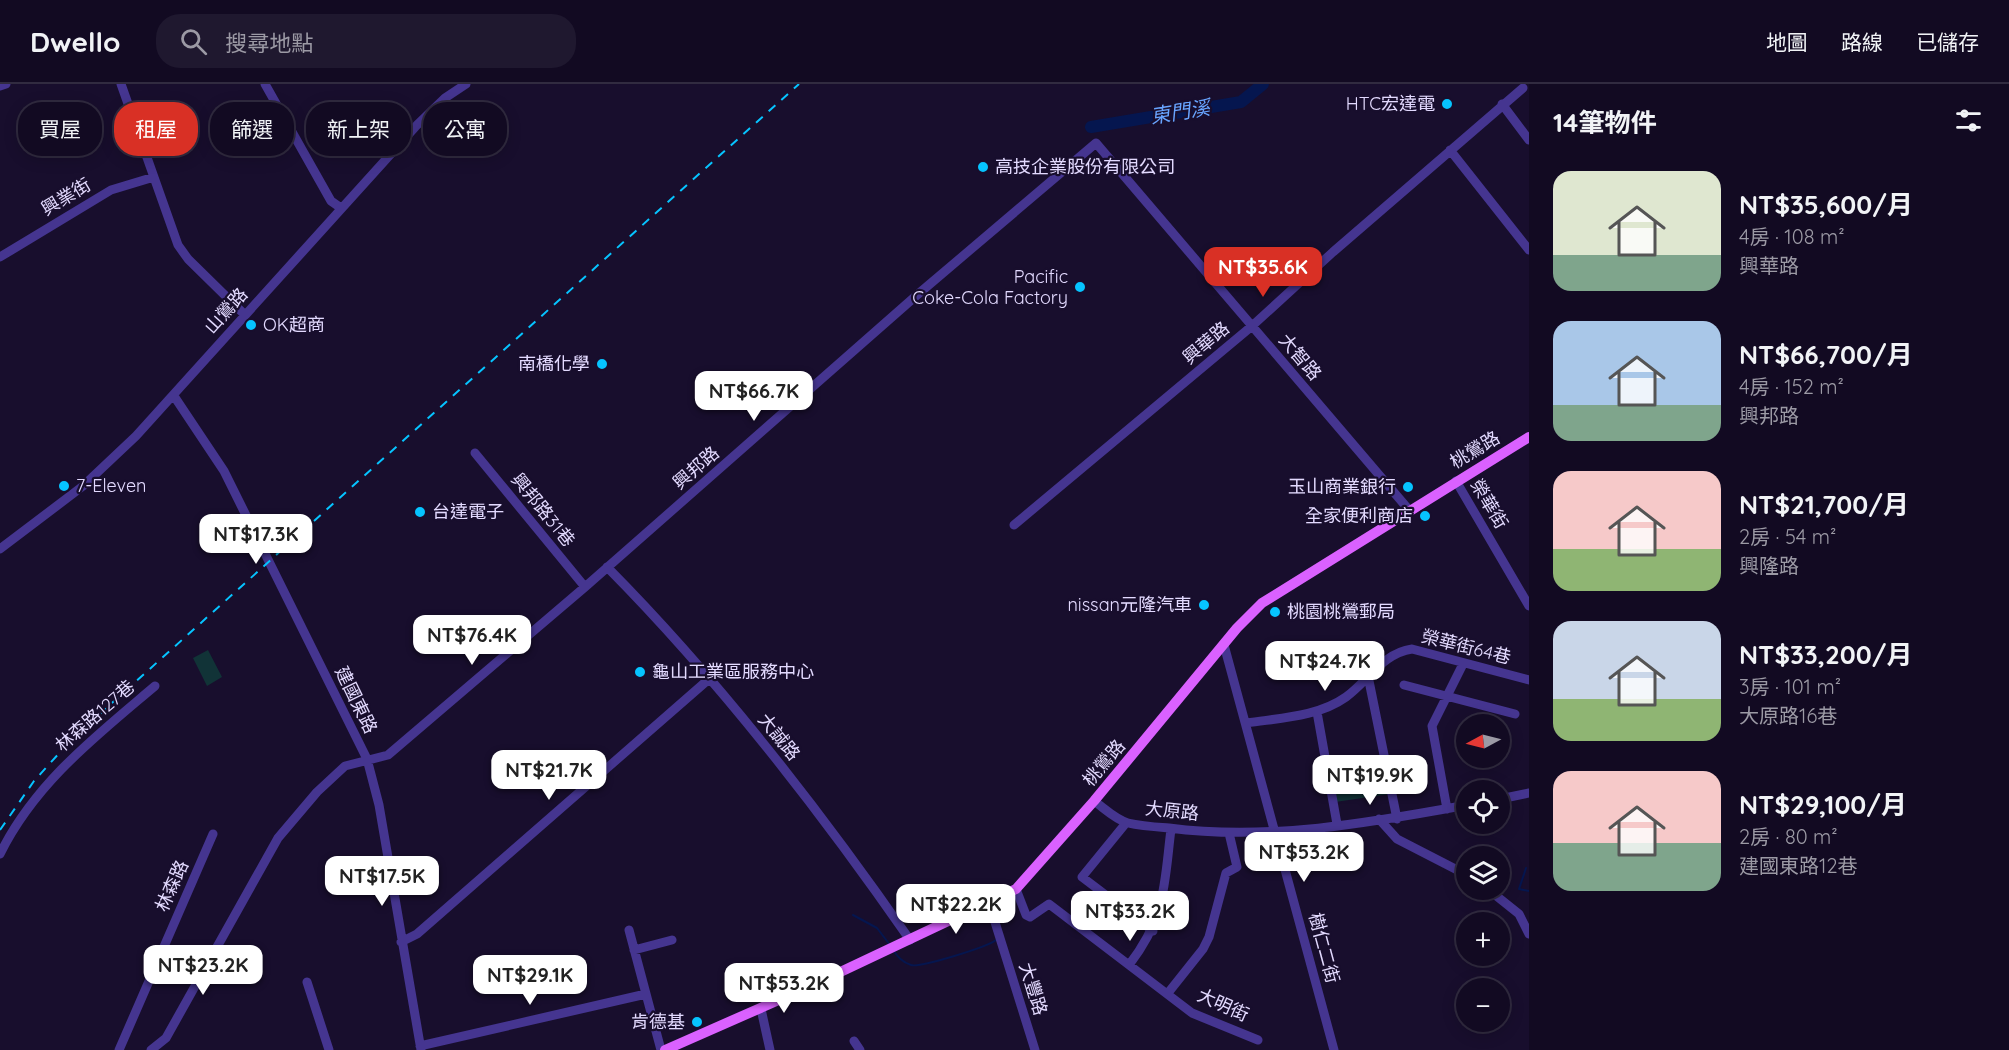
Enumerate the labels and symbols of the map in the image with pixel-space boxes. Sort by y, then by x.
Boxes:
place label: HTC宏達電 [1346,92,1435,115]
water label: 東門溪 [1148,94,1214,129]
marker: HTC宏達電 [1440,97,1454,111]
place label: 高技企業股份有限公司 [995,155,1175,178]
marker: 高技企業股份有限公司 [976,160,990,174]
street label: 興業街 [37,173,95,220]
pin: NT$35.6K [1201,247,1325,298]
place label: Pacific Coke-Cola Factory [912,265,1068,309]
marker: Pacific Coke-Cola Factory [1073,280,1087,294]
street label: 山鶯路 [199,283,252,338]
place label: OK超商 [263,313,325,336]
street label: 興華路 [1178,316,1234,369]
marker: OK超商 [244,318,258,332]
street label: 大智路 [1274,329,1327,385]
place label: 南橋化學 [518,352,590,375]
marker: 南橋化學 [595,357,609,371]
pin: NT$66.7K [692,371,816,422]
street label: 桃鶯路 [1446,426,1504,473]
street label: 興邦路 [668,441,724,494]
street label: 興邦路31巷 [507,468,580,551]
place label: 7-Eleven [76,474,147,497]
place label: 玉山商業銀行 [1288,475,1396,498]
street label: 榮華街 [1466,475,1513,533]
marker: 7-Eleven [57,479,71,493]
marker: 玉山商業銀行 [1401,480,1415,494]
place label: 台達電子 [432,500,504,523]
place label: 全家便利商店 [1305,504,1413,527]
marker: 台達電子 [413,505,427,519]
marker: 全家便利商店 [1418,509,1432,523]
pin: NT$17.3K [194,514,318,565]
place label: nissan元隆汽車 [1067,593,1192,616]
marker: nissan元隆汽車 [1197,598,1211,612]
place label: 桃園桃鶯郵局 [1287,600,1395,623]
marker: 桃園桃鶯郵局 [1268,605,1282,619]
pin: NT$76.4K [410,615,534,666]
street label: 榮華街64巷 [1419,624,1513,669]
pin: NT$24.7K [1263,641,1387,692]
place label: 龜山工業區服務中心 [652,660,814,683]
street label: 建國東路 [330,662,383,737]
marker: 龜山工業區服務中心 [633,665,647,679]
street label: 林森路127巷 [50,675,139,756]
street label: 大誠路 [753,708,805,765]
north arrow [1456,714,1510,768]
street label: 桃鶯路 [1077,735,1130,791]
pin: NT$21.7K [487,750,611,801]
pin: NT$19.9K [1308,755,1432,806]
street label: 大原路 [1144,796,1200,825]
pin: NT$53.2K [1242,832,1366,883]
street label: 林森路 [150,856,193,915]
pin: NT$17.5K [320,856,444,907]
pin: NT$22.2K [894,884,1018,935]
pin: NT$33.2K [1068,891,1192,942]
street label: 樹仁二街 [1304,910,1345,986]
pin: NT$23.2K [141,945,265,996]
pin: NT$29.1K [468,955,592,1006]
street label: 大豐路 [1015,960,1052,1018]
pin: NT$53.2K [722,963,846,1014]
street label: 大明街 [1194,983,1253,1026]
place label: 肯德基 [631,1010,685,1033]
marker: 肯德基 [690,1015,704,1029]

